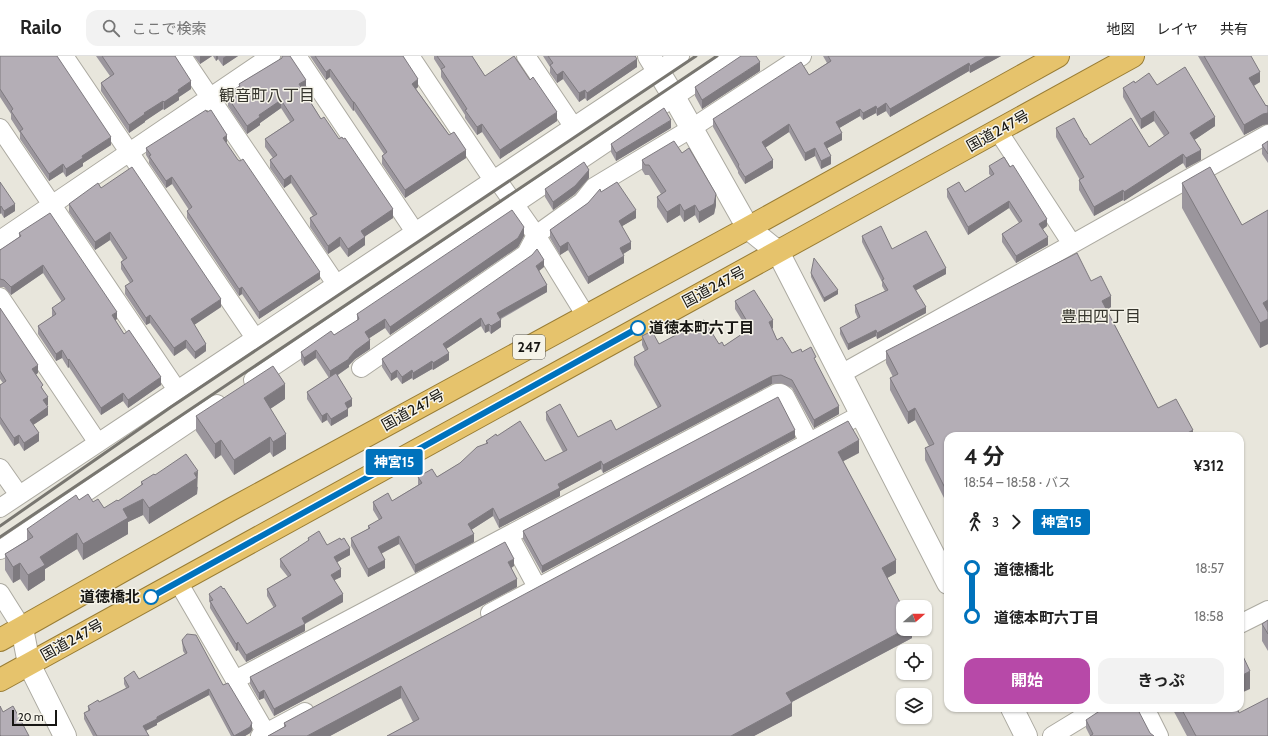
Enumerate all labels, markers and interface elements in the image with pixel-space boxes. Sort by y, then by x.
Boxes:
search box [86,10,366,46]
text: Railo [20,16,62,39]
icon: search [100,17,122,39]
text: ここで検索 [132,20,207,38]
text: 地図 [1106,20,1134,38]
text: レイヤ [1156,20,1198,38]
text: 共有 [1220,20,1248,38]
district label: 観音町八丁目 [219,86,315,105]
street label: 国道247号 [963,106,1033,156]
street label: 国道247号 [679,263,749,311]
district label: 豊田四丁目 [1061,307,1141,326]
place label: 道徳本町六丁目 [649,319,754,337]
marker: 道徳本町六丁目 [630,320,646,336]
road number: 247 [513,335,545,359]
street label: 国道247号 [378,385,448,435]
text: 4 分 [964,443,1005,470]
line badge: 神宮15 [366,449,422,475]
text: 神宮15 [374,453,414,471]
text: ¥312 [1193,457,1224,475]
text: 18:54 – 18:58 · バス [964,474,1071,490]
icon: walk [964,511,986,533]
icon: forward [1005,511,1027,533]
text: 神宮15 [1041,513,1082,531]
text: 3 [992,514,999,530]
text: 18:57 [1196,560,1224,576]
text: 道徳橋北 [994,561,1054,579]
place label: 道徳橋北 [80,588,140,606]
marker: 道徳橋北 [143,589,159,605]
north arrow [896,600,932,636]
map controls [896,600,932,724]
text: 18:58 [1194,608,1224,624]
text: 道徳本町六丁目 [994,609,1099,627]
street label: 国道247号 [37,615,107,665]
button: locate [896,644,932,680]
button: 開始 [964,658,1090,704]
button: きっぷ [1098,658,1224,704]
button: layers [896,688,932,724]
scale bar [12,708,57,727]
text: 20 m [18,710,44,724]

